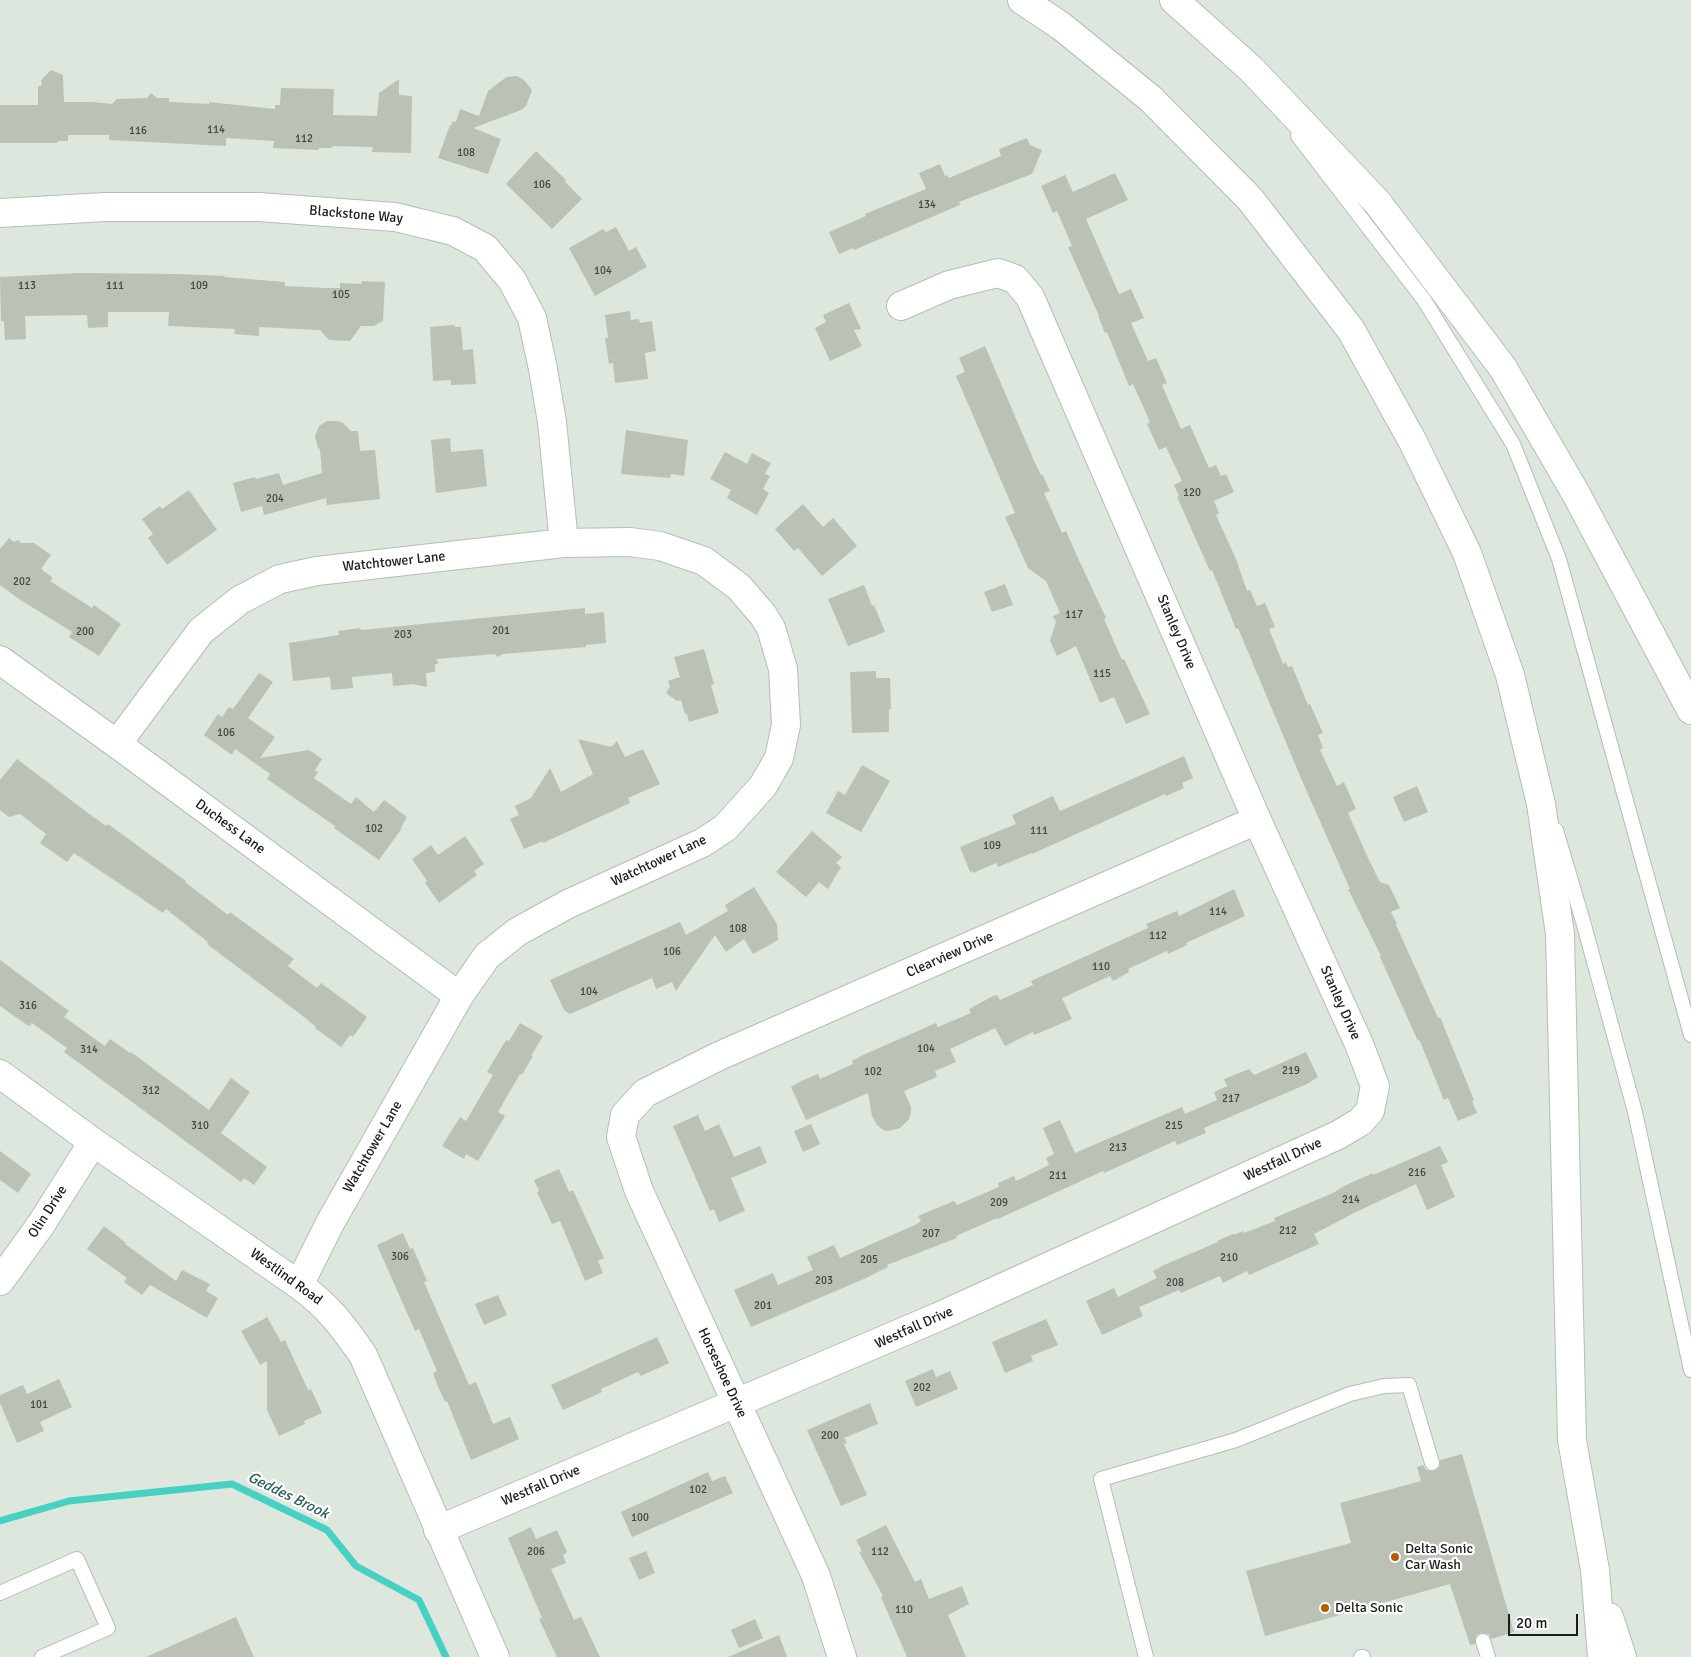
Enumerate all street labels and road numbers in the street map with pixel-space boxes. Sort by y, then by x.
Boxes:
street label: Blackstone Way [308,203,404,227]
street label: Watchtower Lane [342,548,446,576]
street label: Stanley Drive [1153,592,1199,672]
street label: Duchess Lane [192,796,268,858]
street label: Watchtower Lane [609,832,709,890]
street label: Clearview Drive [904,928,996,982]
street label: Stanley Drive [1316,963,1364,1043]
street label: Watchtower Lane [340,1098,406,1196]
street label: Westfall Drive [1241,1135,1325,1185]
street label: Olin Drive [25,1183,71,1241]
street label: Westlind Road [247,1245,325,1309]
street label: Westfall Drive [872,1303,956,1353]
street label: Horseshoe Drive [694,1325,750,1421]
street label: Westfall Drive [499,1462,583,1510]

